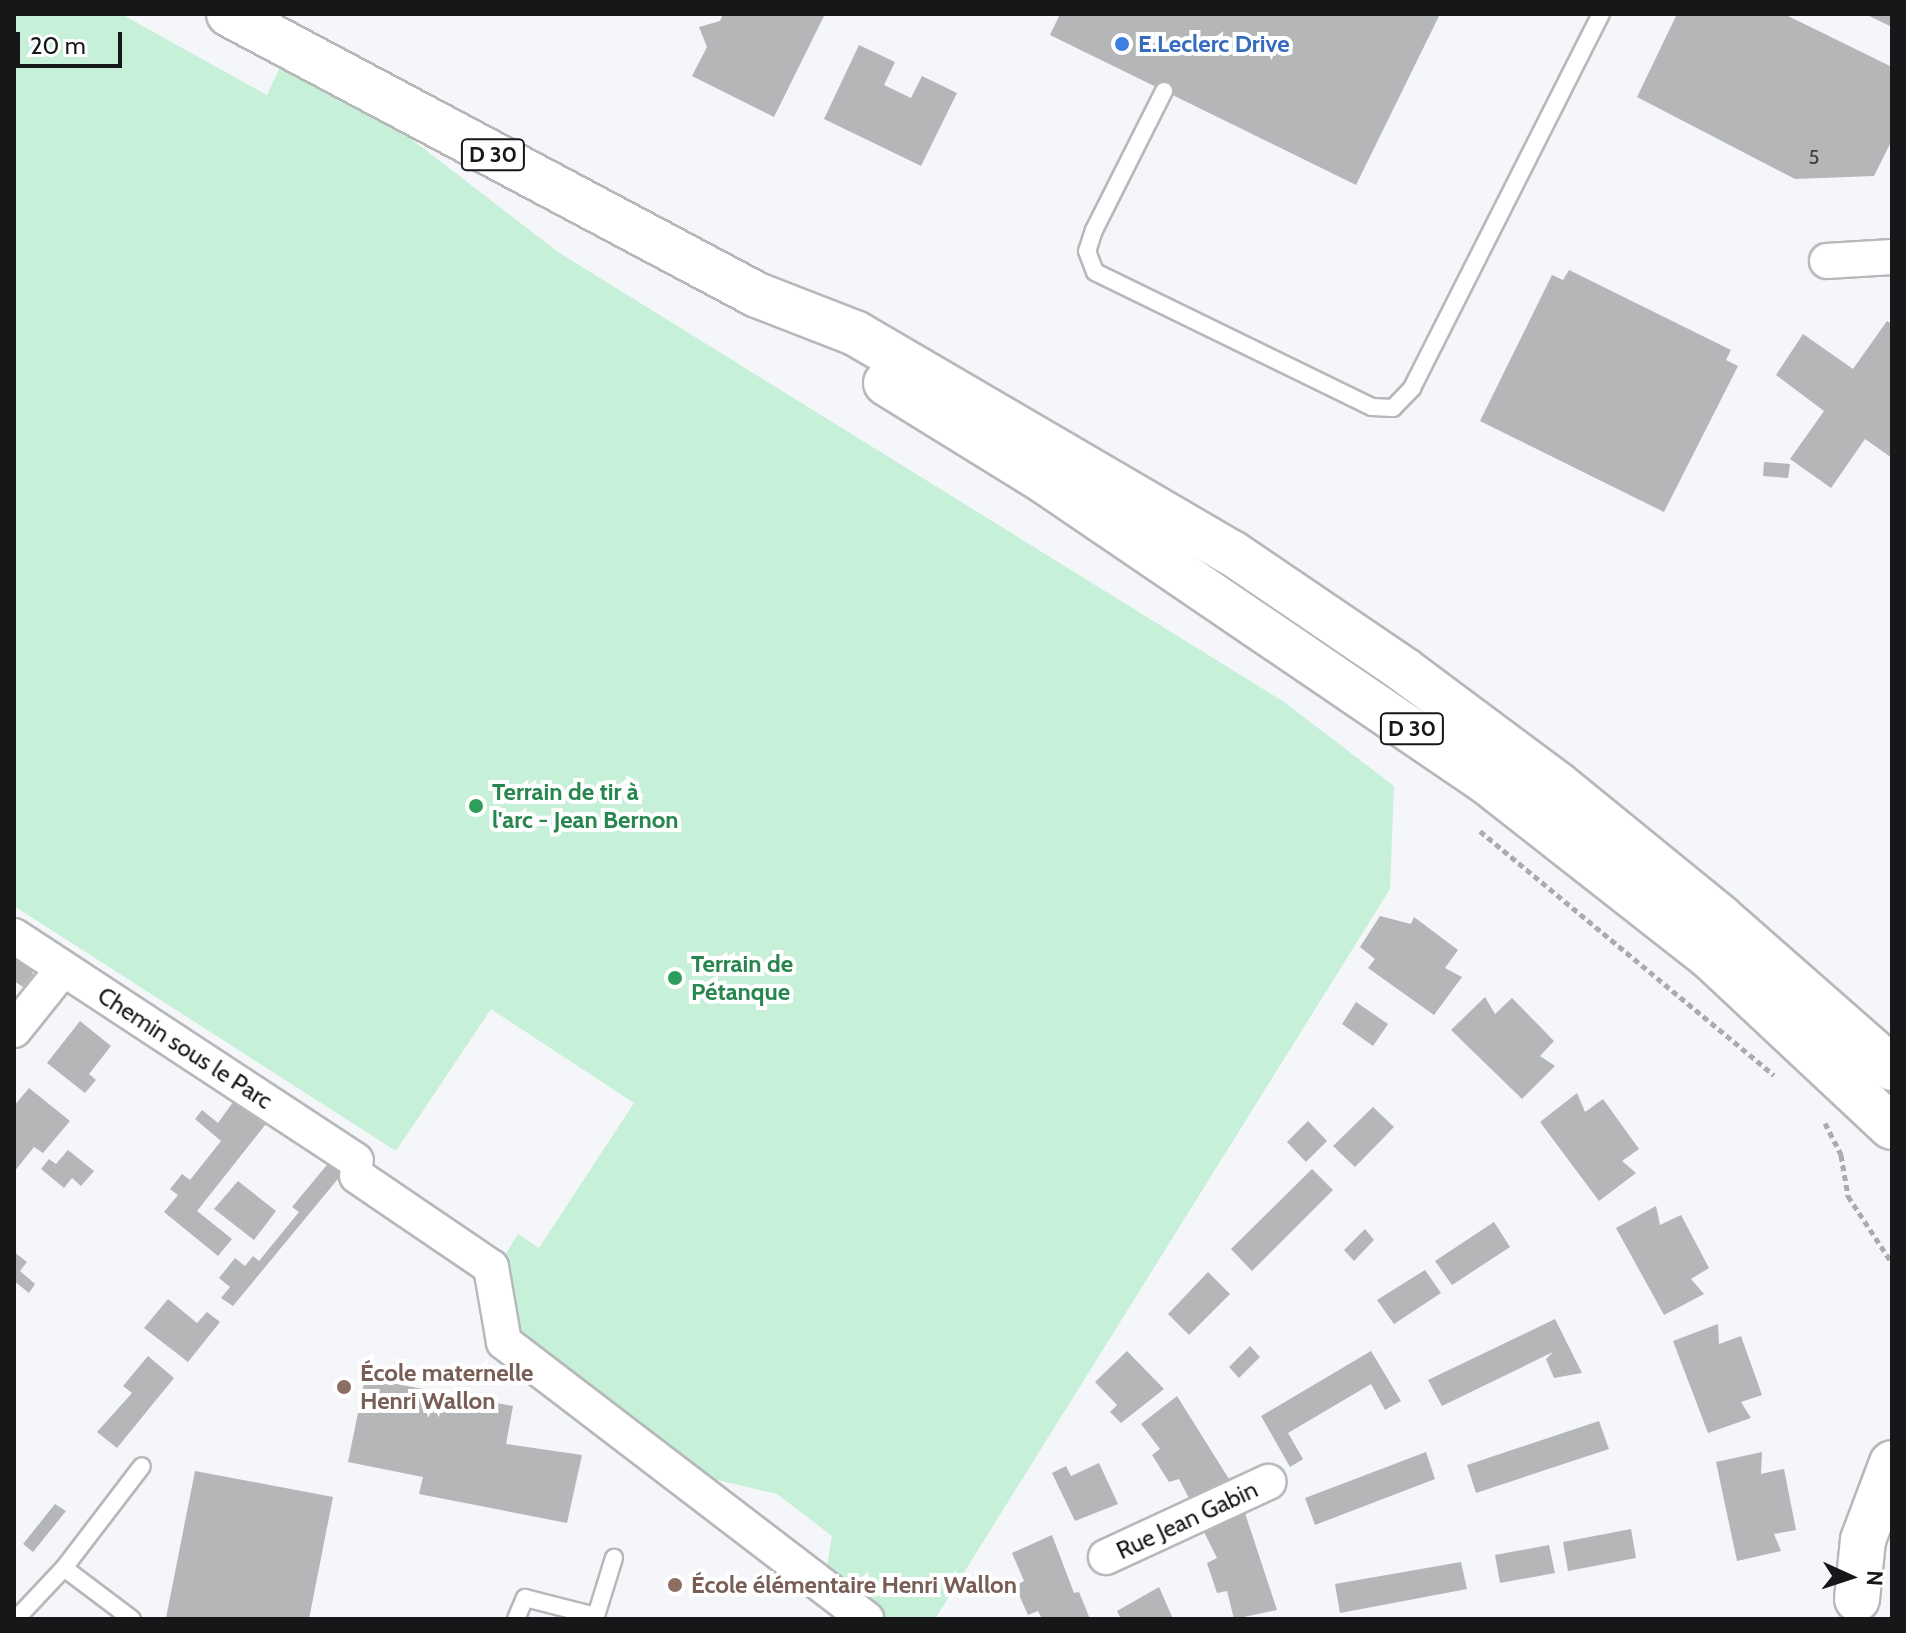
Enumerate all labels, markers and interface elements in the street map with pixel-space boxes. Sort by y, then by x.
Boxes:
scale bar [20,16,126,66]
place label: E.Leclerc Drive [1138,30,1289,58]
text: 20 m [30,31,86,60]
marker: E.Leclerc Drive [1113,35,1131,53]
road number: D 30 [459,137,527,173]
house number: 5 [1809,145,1819,169]
road number: D 30 [1378,711,1446,747]
place label: Terrain de tir à l'arc - Jean Bernon [492,778,679,834]
marker: Terrain de tir à l'arc - Jean Bernon [467,797,485,815]
place label: Terrain de Pétanque [691,950,793,1006]
marker: Terrain de Pétanque [666,969,684,987]
street label: Chemin sous le Parc [92,981,278,1115]
place label: École maternelle Henri Wallon [360,1359,533,1415]
marker: École maternelle Henri Wallon [335,1378,353,1396]
street label: Rue Jean Gabin [1112,1475,1262,1565]
north arrow [1810,1537,1890,1617]
text: N [1861,1570,1888,1587]
place label: École élémentaire Henri Wallon [691,1571,1017,1599]
marker: École élémentaire Henri Wallon [666,1576,684,1594]

